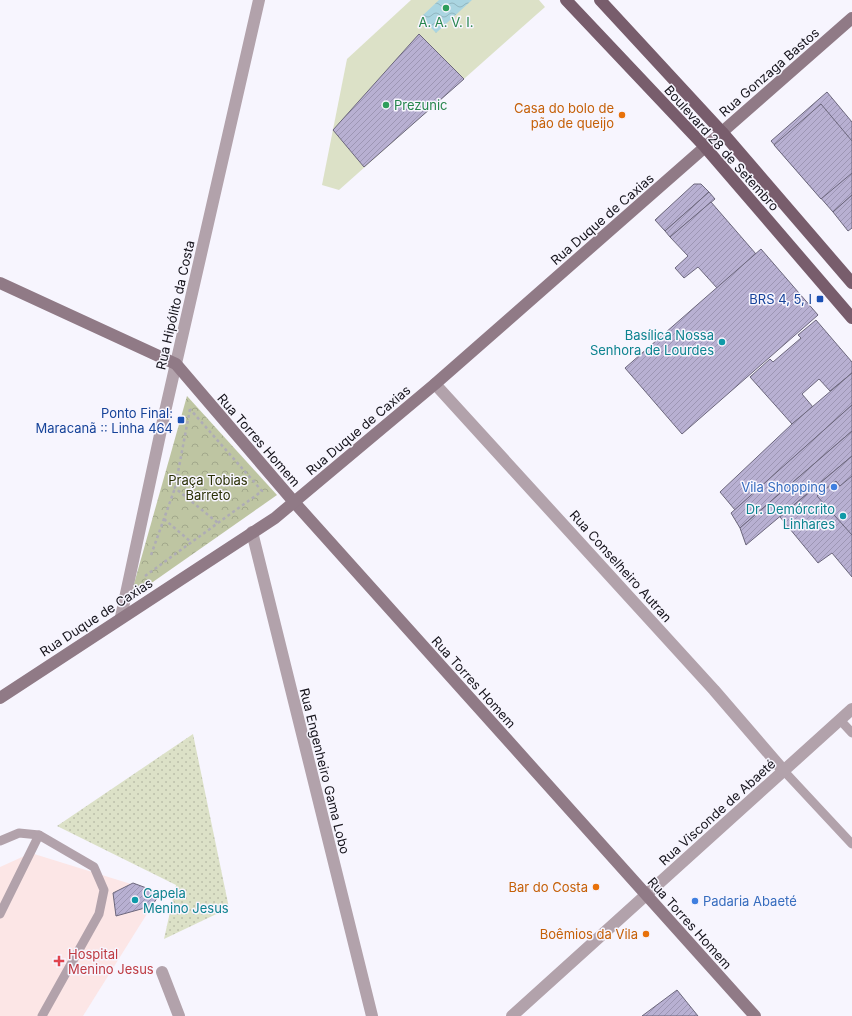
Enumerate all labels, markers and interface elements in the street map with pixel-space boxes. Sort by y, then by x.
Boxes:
marker: A. A. V. I. [441,3,451,13]
place label: A. A. V. I. [418,14,474,30]
street label: Rua Gonzaga Bastos [716,24,822,120]
street label: Boulevard 28 de Setembro [661,82,783,214]
place label: Prezunic [394,97,448,113]
marker: Prezunic [381,100,391,110]
place label: Casa do bolo de pão de queijo [514,100,614,131]
marker: Casa do bolo de pão de queijo [617,110,627,120]
street label: Rua Duque de Caxias [547,170,657,268]
street label: Rua Hipólito da Costa [152,239,198,371]
place label: BRS 4, 5, I [749,291,812,307]
marker: BRS 4, 5, I [815,294,825,304]
place label: Basílica Nossa Senhora de Lourdes [590,327,714,358]
marker: Basílica Nossa Senhora de Lourdes [717,337,727,347]
street label: Rua Duque de Caxias [303,382,414,478]
street label: Rua Torres Homem [214,390,304,490]
place label: Ponto Final: Maracanã :: Linha 464 [35,405,173,436]
marker: Ponto Final: Maracanã :: Linha 464 [176,415,186,425]
park label: Praça Tobias Barreto [168,472,248,503]
place label: Vila Shopping [741,479,826,495]
marker: Vila Shopping [829,482,839,492]
place label: Dr. Demórcrito Linhares [746,501,835,532]
street label: Rua Conselheiro Autran [567,507,675,625]
marker: Dr. Demórcrito Linhares [838,511,848,521]
street label: Rua Duque de Caxias [37,574,156,659]
street label: Rua Torres Homem [429,633,519,731]
street label: Rua Engenheiro Gama Lobo [297,686,353,856]
street label: Rua Visconde de Abaeté [656,756,778,868]
street label: Rua Torres Homem [645,874,735,972]
place label: Bar do Costa [508,879,588,895]
marker: Bar do Costa [591,882,601,892]
place label: Capela Menino Jesus [143,885,229,916]
place label: Padaria Abaeté [703,893,797,909]
marker: Capela Menino Jesus [130,895,140,905]
marker: Padaria Abaeté [690,896,700,906]
place label: Boêmios da Vila [540,926,638,942]
marker: Boêmios da Vila [641,929,651,939]
place label: Hospital Menino Jesus [68,946,154,977]
marker: Hospital Menino Jesus [53,955,65,967]

